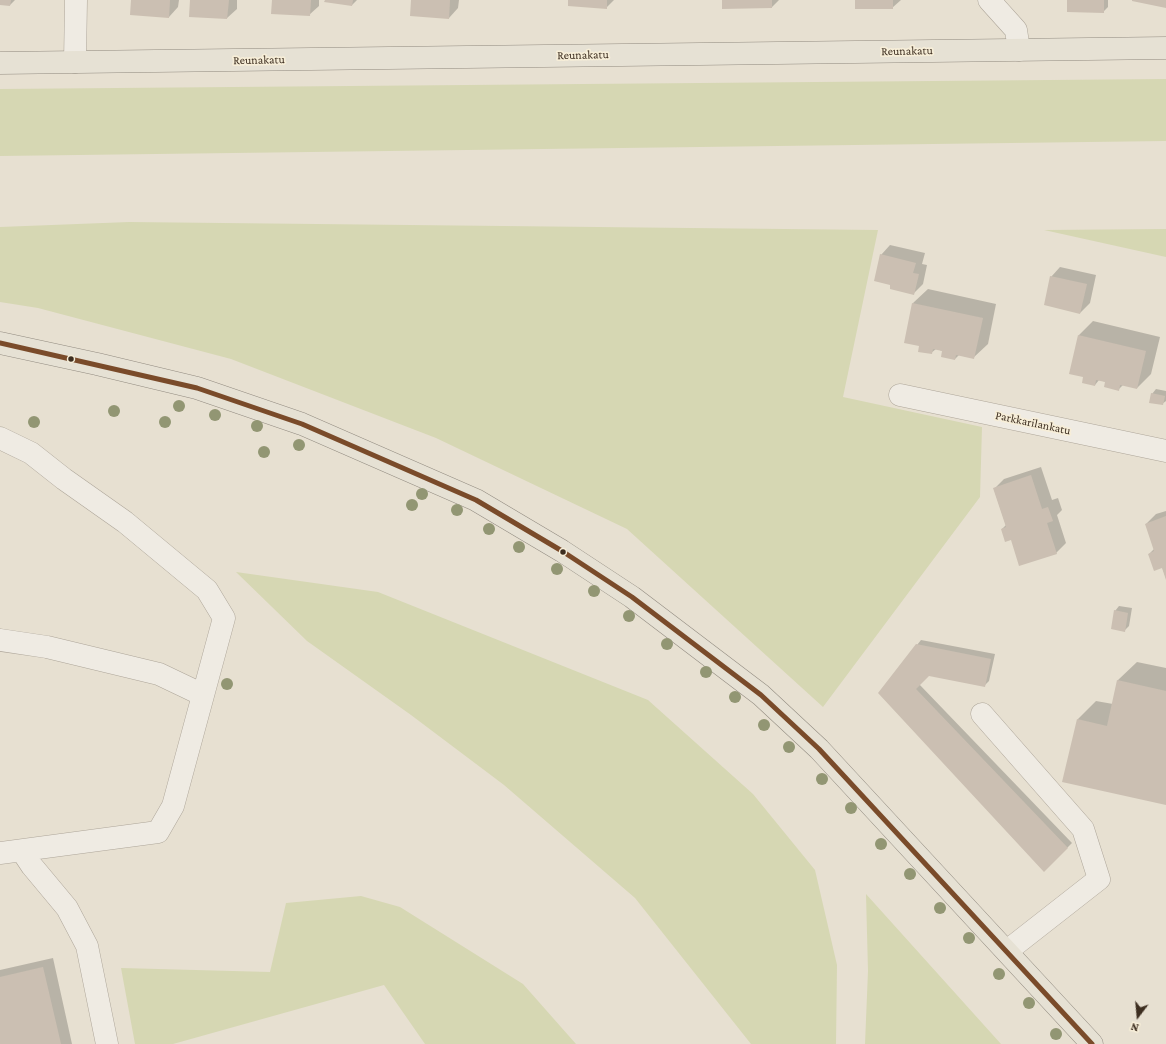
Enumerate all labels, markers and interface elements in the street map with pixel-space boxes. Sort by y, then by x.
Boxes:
street label: Reunakatu [881,43,933,59]
street label: Reunakatu [557,47,609,63]
street label: Reunakatu [233,52,285,68]
unlabelled marker [66,354,76,364]
street label: Parkkarilankatu [994,408,1072,438]
unlabelled marker [558,547,568,557]
north arrow [1118,996,1158,1036]
text: N [1129,1021,1140,1034]

